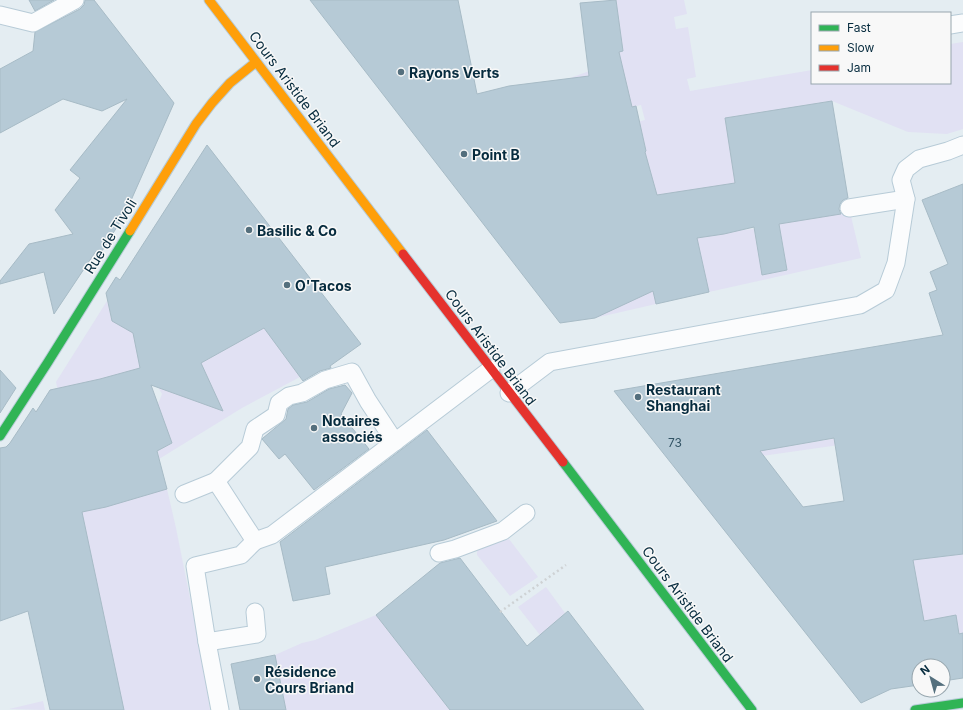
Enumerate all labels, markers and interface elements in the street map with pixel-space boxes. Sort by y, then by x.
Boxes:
legend [811,12,951,84]
text: Fast [847,20,871,35]
street label: Cours Aristide Briand [246,28,344,150]
text: Slow [847,40,875,55]
text: Jam [847,60,871,75]
place label: Rayons Verts [409,64,500,81]
marker: Rayons Verts [396,67,406,77]
place label: Point B [472,146,520,163]
marker: Point B [459,149,469,159]
street label: Rue de Tivoli [80,195,140,277]
place label: Basilic & Co [257,222,337,239]
marker: Basilic & Co [244,225,254,235]
place label: O'Tacos [295,277,352,294]
marker: O'Tacos [282,280,292,290]
street label: Cours Aristide Briand [442,286,540,408]
place label: Restaurant Shanghai [646,381,721,414]
marker: Restaurant Shanghai [633,392,643,402]
place label: Notaires associés [322,412,383,445]
marker: Notaires associés [309,423,319,433]
house number: 73 [668,435,682,450]
street label: Cours Aristide Briand [639,543,737,665]
north arrow [911,658,951,698]
text: N [917,662,933,678]
place label: Résidence Cours Briand [265,663,354,696]
marker: Résidence Cours Briand [252,674,262,684]

